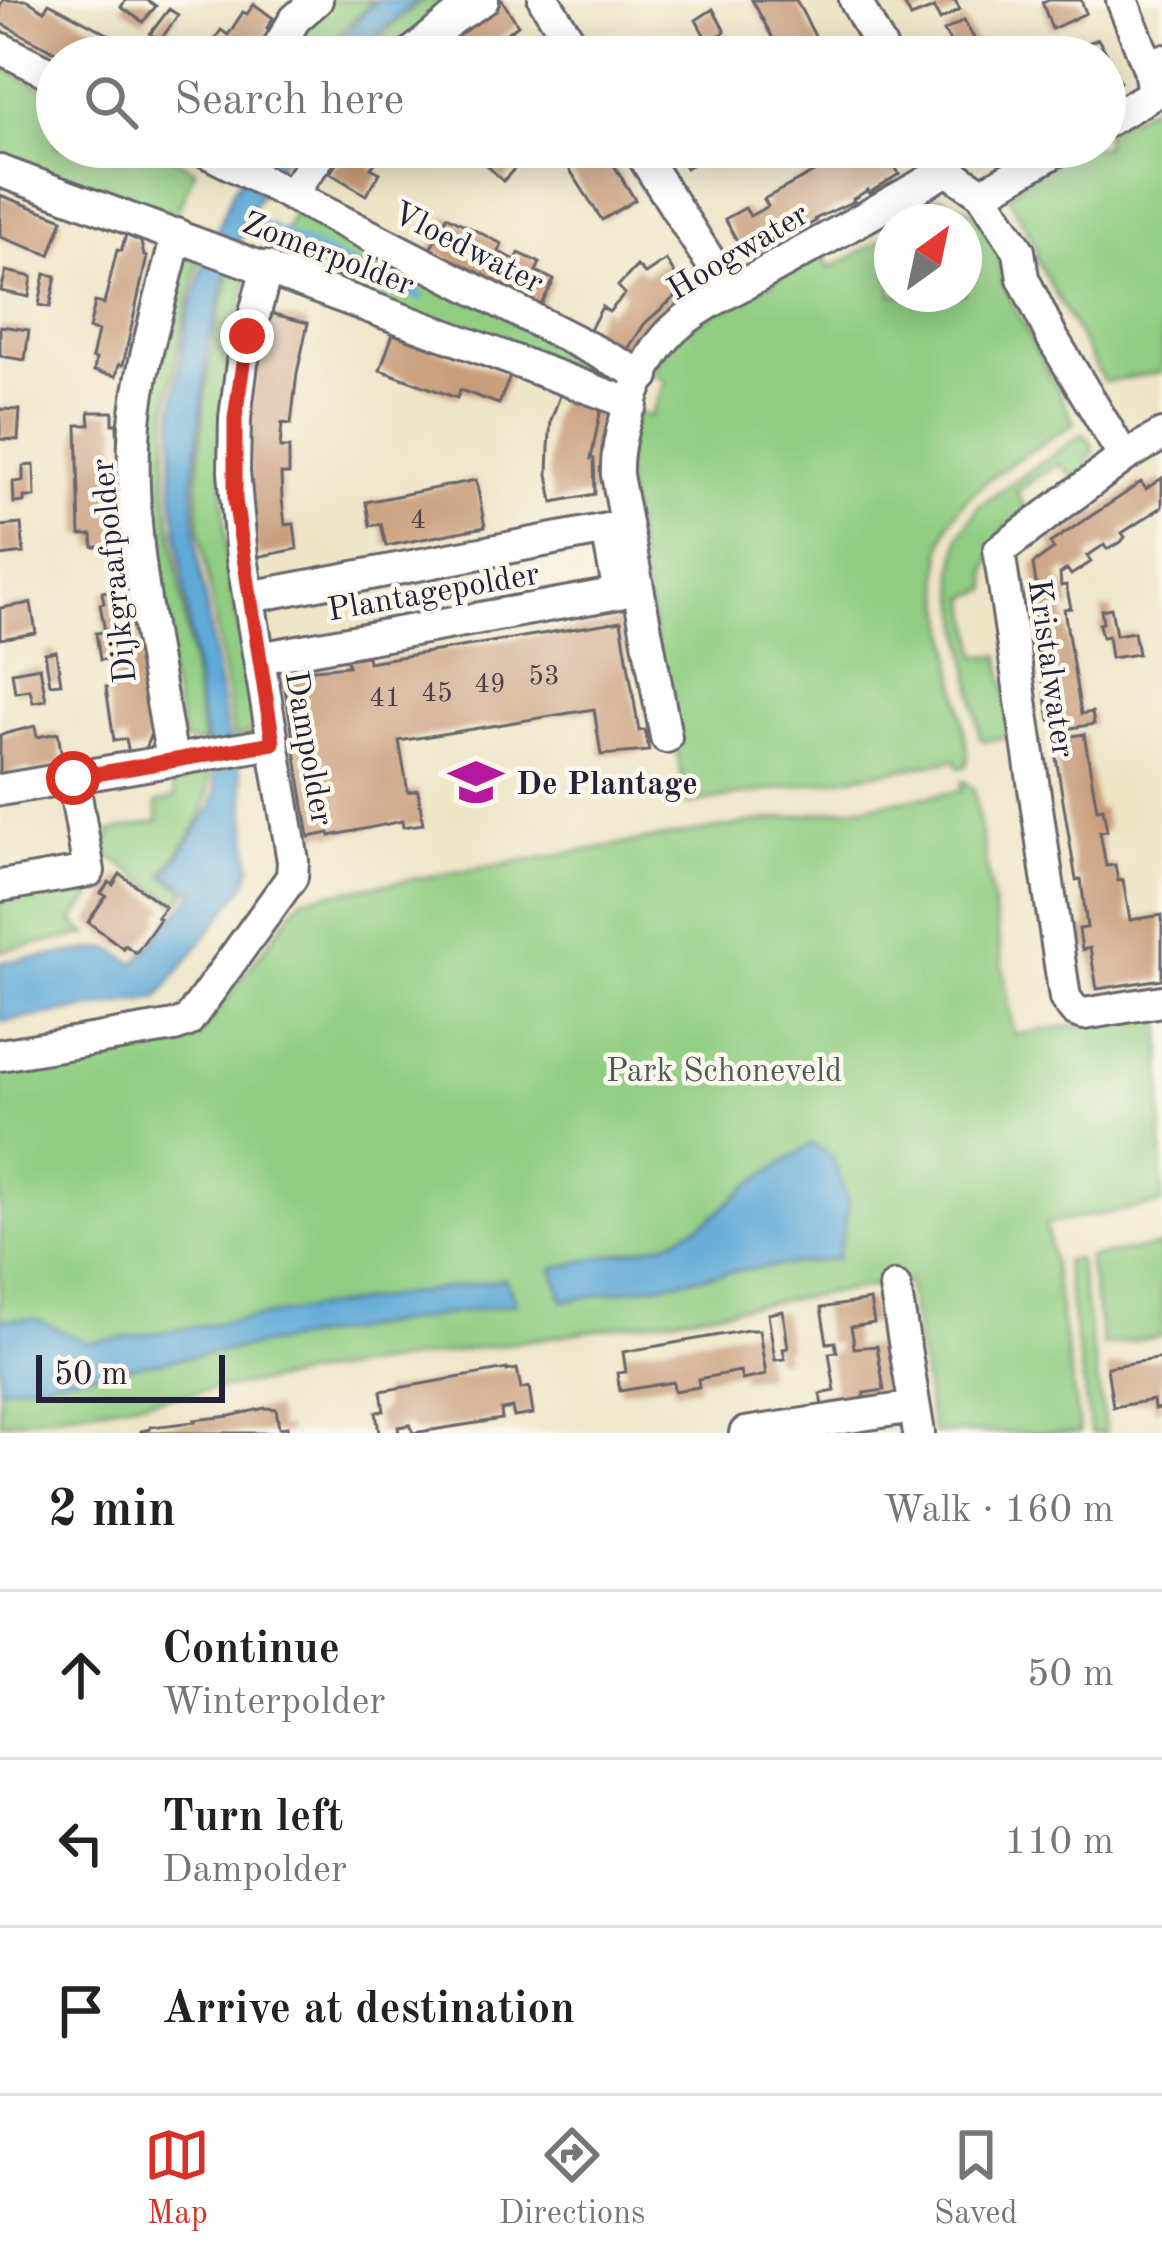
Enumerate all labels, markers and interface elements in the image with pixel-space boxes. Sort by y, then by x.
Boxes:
search box [36,36,1126,168]
icon: search [78,69,144,135]
text: Search here [174,79,404,124]
street label: Vloedwater [387,197,548,301]
street label: Hoogwater [663,198,815,308]
north arrow [874,204,982,312]
street label: Zomerpolder [237,207,418,303]
route end [220,309,274,363]
street label: Dijkgraafpolder [87,457,144,685]
house number: 4 [410,507,426,534]
street label: Plantagepolder [325,559,542,628]
street label: Kristalwater [1021,577,1078,760]
house number: 53 [528,663,560,690]
street label: Dampolder [278,669,337,829]
house number: 49 [474,671,506,698]
house number: 45 [421,680,453,707]
house number: 41 [369,685,401,712]
route start [46,751,100,805]
school or university icon: De Plantage [447,753,505,811]
place label: De Plantage [516,769,698,802]
park label: Park Schoneveld [606,1056,842,1089]
scale bar [36,1349,225,1402]
text: 50 m [54,1359,128,1392]
text: 2 min [48,1486,176,1537]
text: Walk · 160 m [883,1491,1114,1530]
text: Continue [162,1628,340,1673]
icon: ahead [48,1642,114,1708]
text: 50 m [1027,1655,1114,1694]
text: Winterpolder [162,1683,385,1722]
text: Turn left [162,1796,343,1841]
icon: left [48,1810,114,1876]
text: 110 m [1004,1823,1114,1862]
text: Dampolder [162,1851,347,1890]
icon: arrive [48,1978,114,2044]
text: Arrive at destination [162,1988,575,2033]
tab: Map [144,2122,210,2235]
tab: Directions [499,2122,645,2235]
tab: Saved [934,2122,1018,2235]

